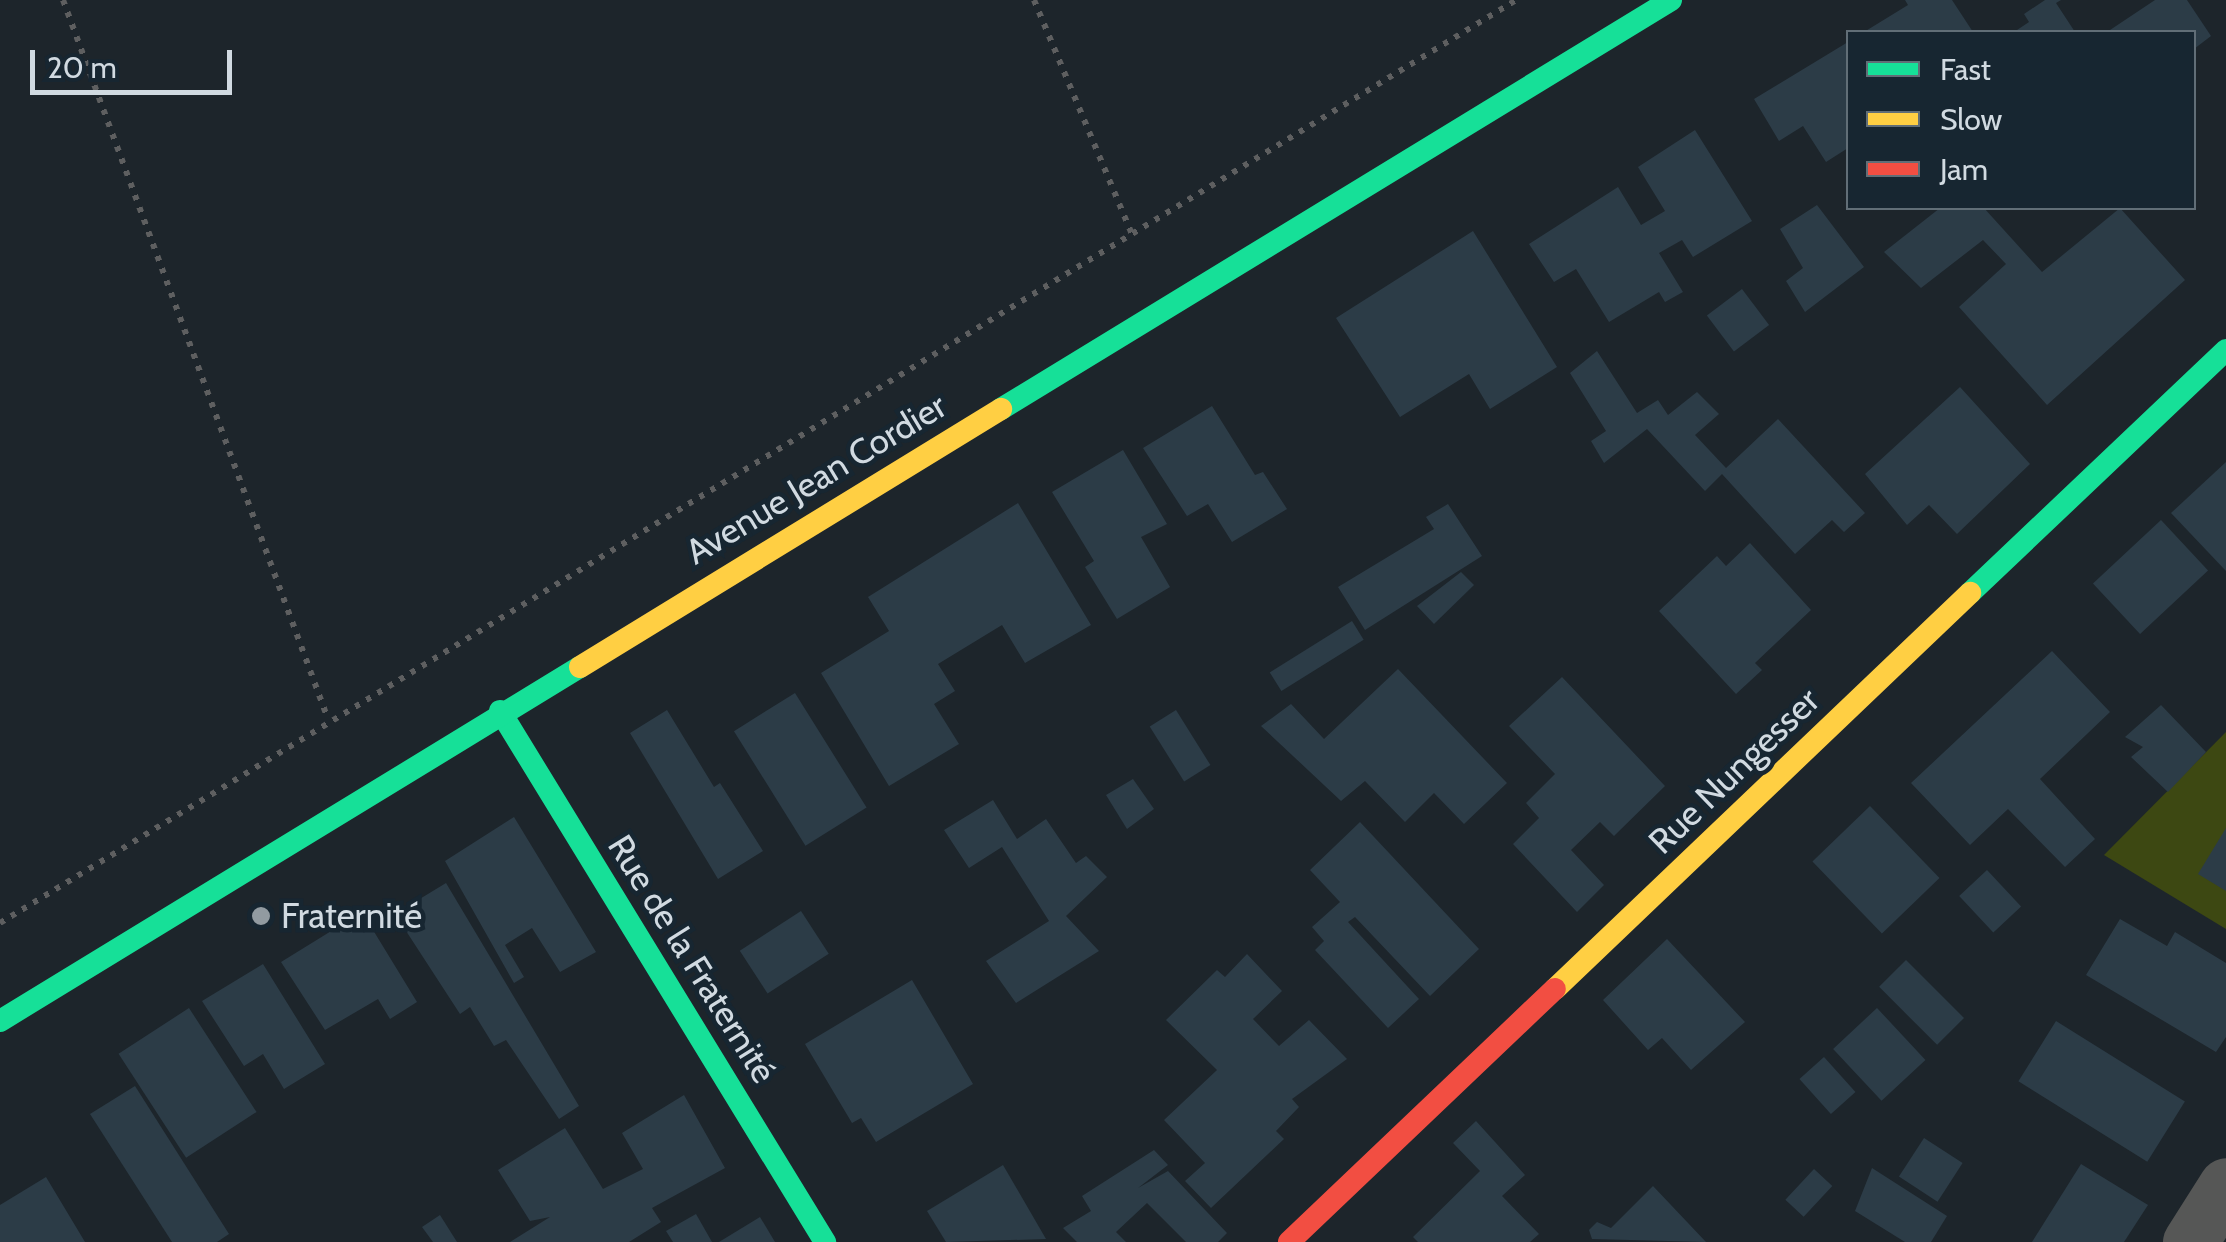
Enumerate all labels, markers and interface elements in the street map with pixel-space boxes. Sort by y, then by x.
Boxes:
scale bar [35,30,238,92]
legend [1846,30,2196,210]
text: 20 m [47,49,117,86]
text: Fast [1940,51,1991,88]
text: Slow [1940,101,2002,138]
text: Jam [1940,151,1988,188]
street label: Avenue Jean Cordier [678,385,954,573]
street label: Rue Nungesser [1640,679,1828,863]
street label: Rue de la Fraternité [599,827,785,1091]
place label: Fraternité [281,895,422,937]
marker: Fraternité [250,905,272,927]

